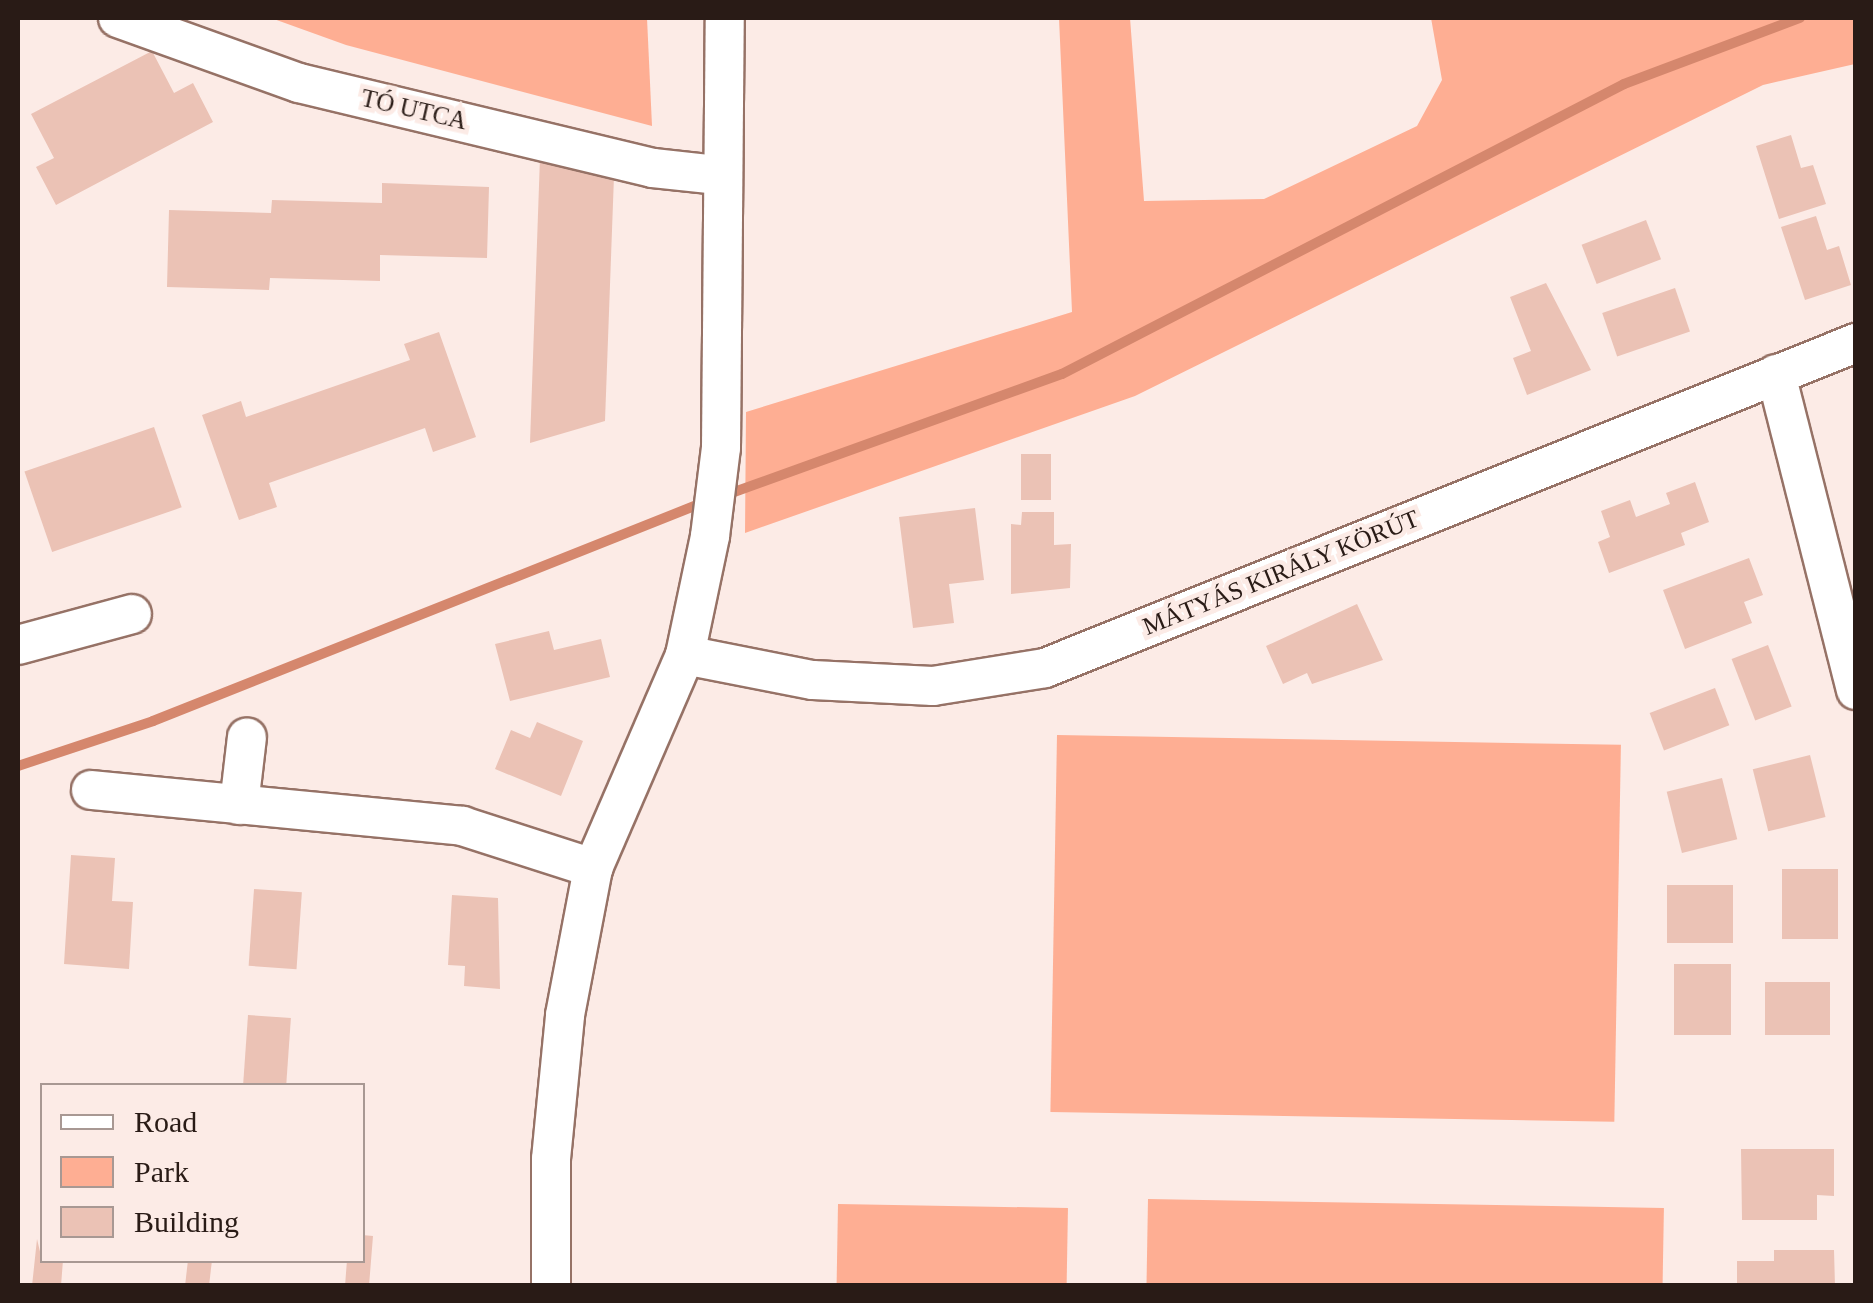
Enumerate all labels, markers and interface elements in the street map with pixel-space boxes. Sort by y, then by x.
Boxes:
street label: TÓ UTCA [358,83,470,137]
street label: MÁTYÁS KIRÁLY KÖRÚT [1138,504,1424,642]
legend [40,1083,365,1263]
text: Road [134,1105,197,1138]
text: Park [134,1155,189,1188]
text: Building [134,1205,239,1238]

